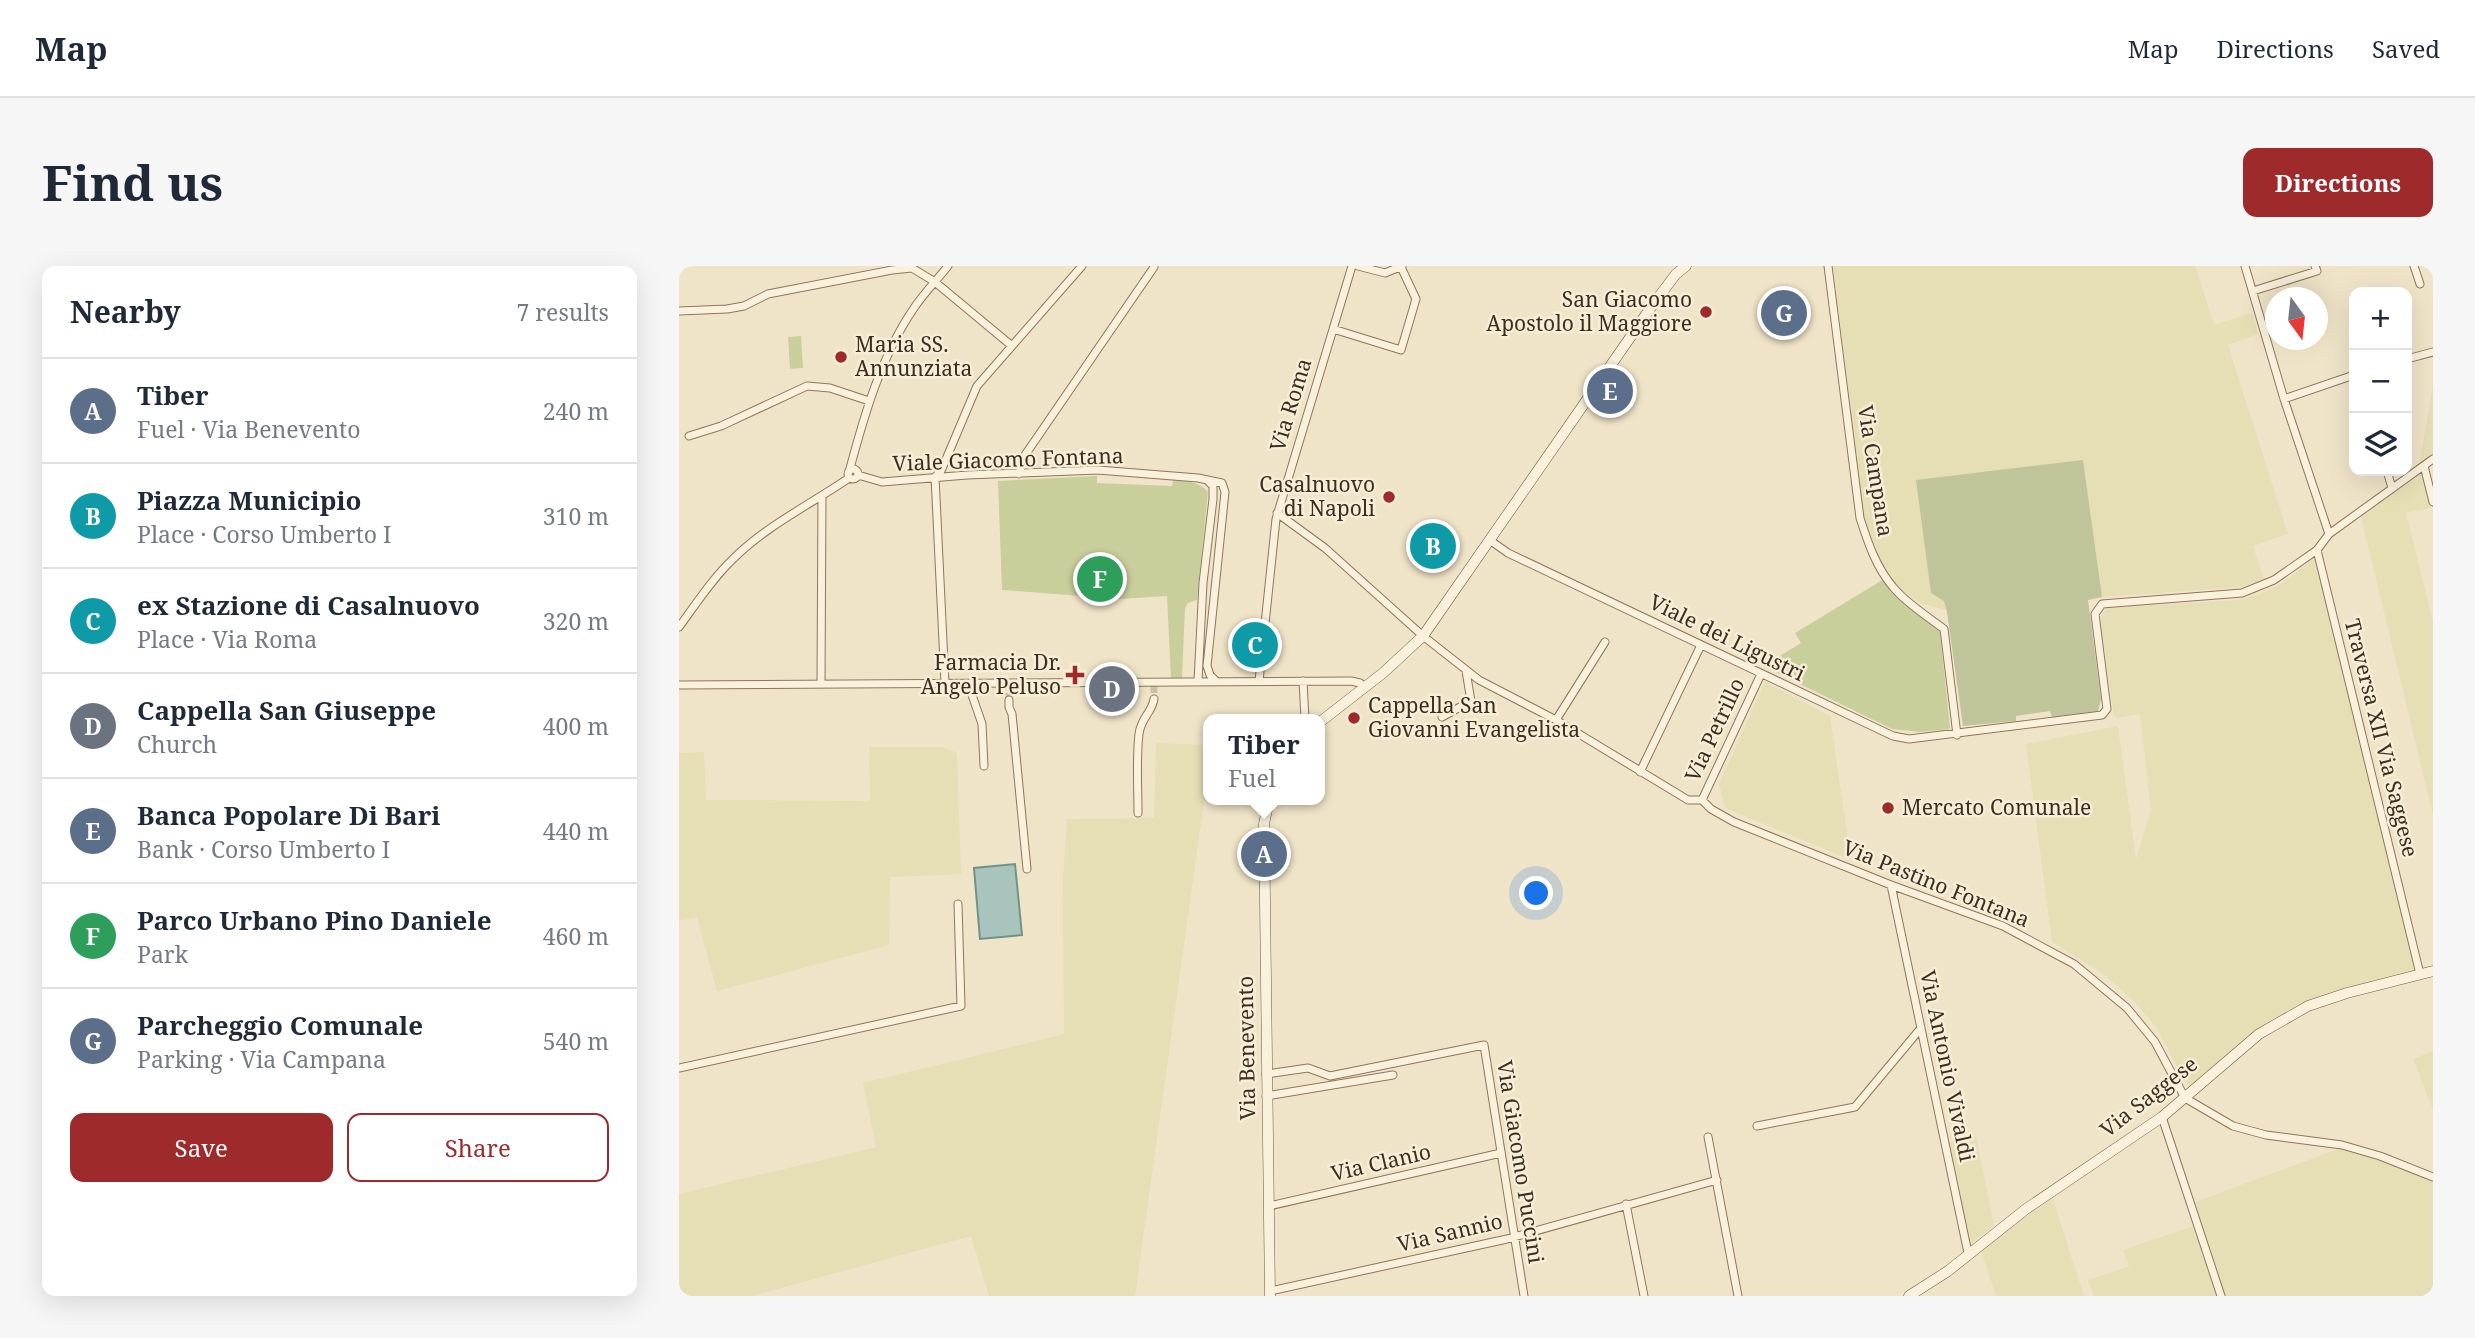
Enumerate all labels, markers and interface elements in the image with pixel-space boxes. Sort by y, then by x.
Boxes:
text: Map [35,26,108,71]
text: Map [2128,32,2179,65]
text: Directions [2217,32,2334,65]
text: Saved [2372,32,2440,65]
button: Directions [2243,148,2433,217]
text: Find us [42,149,223,215]
place label: San Giacomo Apostolo il Maggiore [1486,285,1692,337]
pin: G [1761,287,1807,339]
north arrow [2265,287,2328,350]
map controls [2349,287,2412,476]
button: + [2349,287,2412,350]
text: Nearby [70,291,181,332]
text: 7 results [516,296,609,328]
marker: San Giacomo Apostolo il Maggiore [1698,304,1714,320]
place label: Maria SS. Annunziata [855,330,972,382]
marker: Maria SS. Annunziata [833,349,849,365]
button: − [2349,350,2412,413]
street label: Via Roma [1263,355,1317,455]
pin: E [1587,365,1633,417]
text: Tiber [137,377,208,413]
text: A [84,395,102,427]
text: 240 m [543,395,609,427]
street label: Via Campana [1852,403,1900,539]
text: Fuel · Via Benevento [137,413,360,445]
button: layers [2349,413,2412,476]
street label: Viale Giacomo Fontana [892,441,1124,477]
place label: Casalnuovo di Napoli [1259,470,1375,522]
text: Piazza Municipio [137,482,362,518]
marker: Casalnuovo di Napoli [1381,489,1397,505]
text: B [85,500,101,532]
text: 310 m [543,500,609,532]
text: Place · Corso Umberto I [137,518,391,550]
pin: B [1410,520,1456,572]
pin: F [1077,553,1123,605]
text: ex Stazione di Casalnuovo [137,587,480,623]
street label: Viale dei Ligustri [1645,587,1810,687]
text: C [85,605,101,637]
text: 320 m [543,605,609,637]
street label: Traversa XII Via Saggese [2339,616,2425,860]
pin: C [1232,619,1278,671]
text: Place · Via Roma [137,623,317,655]
place label: Farmacia Dr. Angelo Peluso [921,648,1061,700]
pin: D [1089,663,1135,715]
marker: Farmacia Dr. Angelo Peluso [1067,667,1083,683]
street label: Via Petrillo [1678,673,1750,786]
place label: Cappella San Giovanni Evangelista [1368,691,1580,743]
text: Cappella San Giuseppe [137,692,436,728]
text: D [84,710,102,742]
text: 400 m [543,710,609,742]
marker: Cappella San Giovanni Evangelista [1346,710,1362,726]
popup [1203,714,1325,805]
text: Tiber [1228,726,1300,762]
text: Church [137,728,217,760]
text: Fuel [1228,762,1276,794]
place label: Mercato Comunale [1902,793,2091,821]
text: Banca Popolare Di Bari [137,797,440,833]
marker: Mercato Comunale [1880,800,1896,816]
text: E [85,815,101,847]
text: 440 m [543,815,609,847]
pin: A [1241,828,1287,880]
text: Bank · Corso Umberto I [137,833,390,865]
street label: Via Pastino Fontana [1839,833,2034,933]
your location [1519,876,1553,910]
text: Parco Urbano Pino Daniele [137,902,492,938]
text: F [86,920,100,952]
text: 460 m [543,920,609,952]
text: Park [137,938,188,970]
street label: Via Antonio Vivaldi [1914,968,1982,1164]
street label: Via Benevento [1231,976,1261,1120]
text: Parcheggio Comunale [137,1007,423,1043]
text: G [84,1025,102,1057]
text: 540 m [543,1025,609,1057]
text: Parking · Via Campana [137,1043,386,1075]
street label: Via Saggese [2094,1049,2203,1143]
street label: Via Giacomo Puccini [1491,1058,1551,1266]
button: Save [70,1113,333,1182]
button: Share [347,1113,609,1182]
street label: Via Clanio [1328,1137,1434,1187]
street label: Via Sannio [1394,1206,1505,1258]

